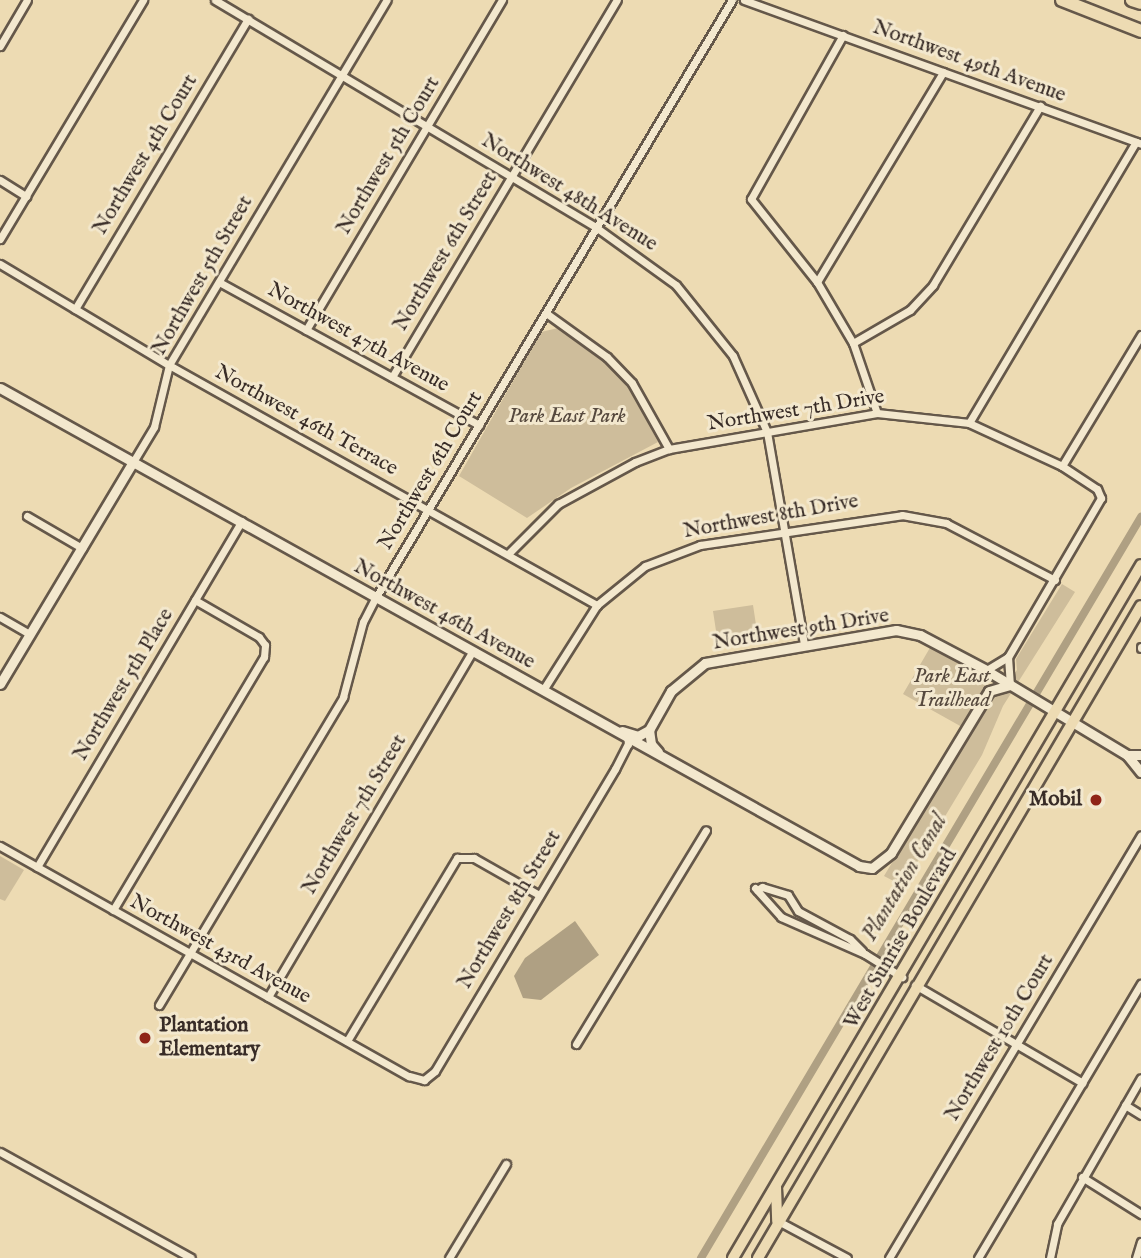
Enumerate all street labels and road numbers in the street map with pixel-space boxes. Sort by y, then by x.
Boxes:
street label: Northwest 49th Avenue [869,15,1069,109]
street label: Northwest 4th Court [88,70,204,240]
street label: Northwest 5th Court [332,72,446,240]
street label: Northwest 48th Avenue [476,129,662,257]
street label: Northwest 6th Street [389,168,503,336]
street label: Northwest 5th Street [147,192,259,360]
street label: Northwest 47th Avenue [263,278,453,398]
street label: Northwest 46th Terrace [210,360,402,482]
street label: Northwest 7th Drive [706,385,886,437]
street label: Northwest 6th Court [374,387,488,555]
street label: Northwest 8th Drive [682,489,860,545]
street label: Northwest 46th Avenue [349,555,539,675]
street label: Northwest 5th Place [69,604,179,766]
street label: Northwest 9th Drive [711,604,891,656]
street label: Northwest 7th Street [297,730,413,900]
street label: Northwest 8th Street [453,826,567,994]
street label: West Sunrise Boulevard [839,844,963,1034]
street label: Northwest 43rd Avenue [125,890,315,1010]
street label: Northwest 10th Court [940,950,1060,1126]

